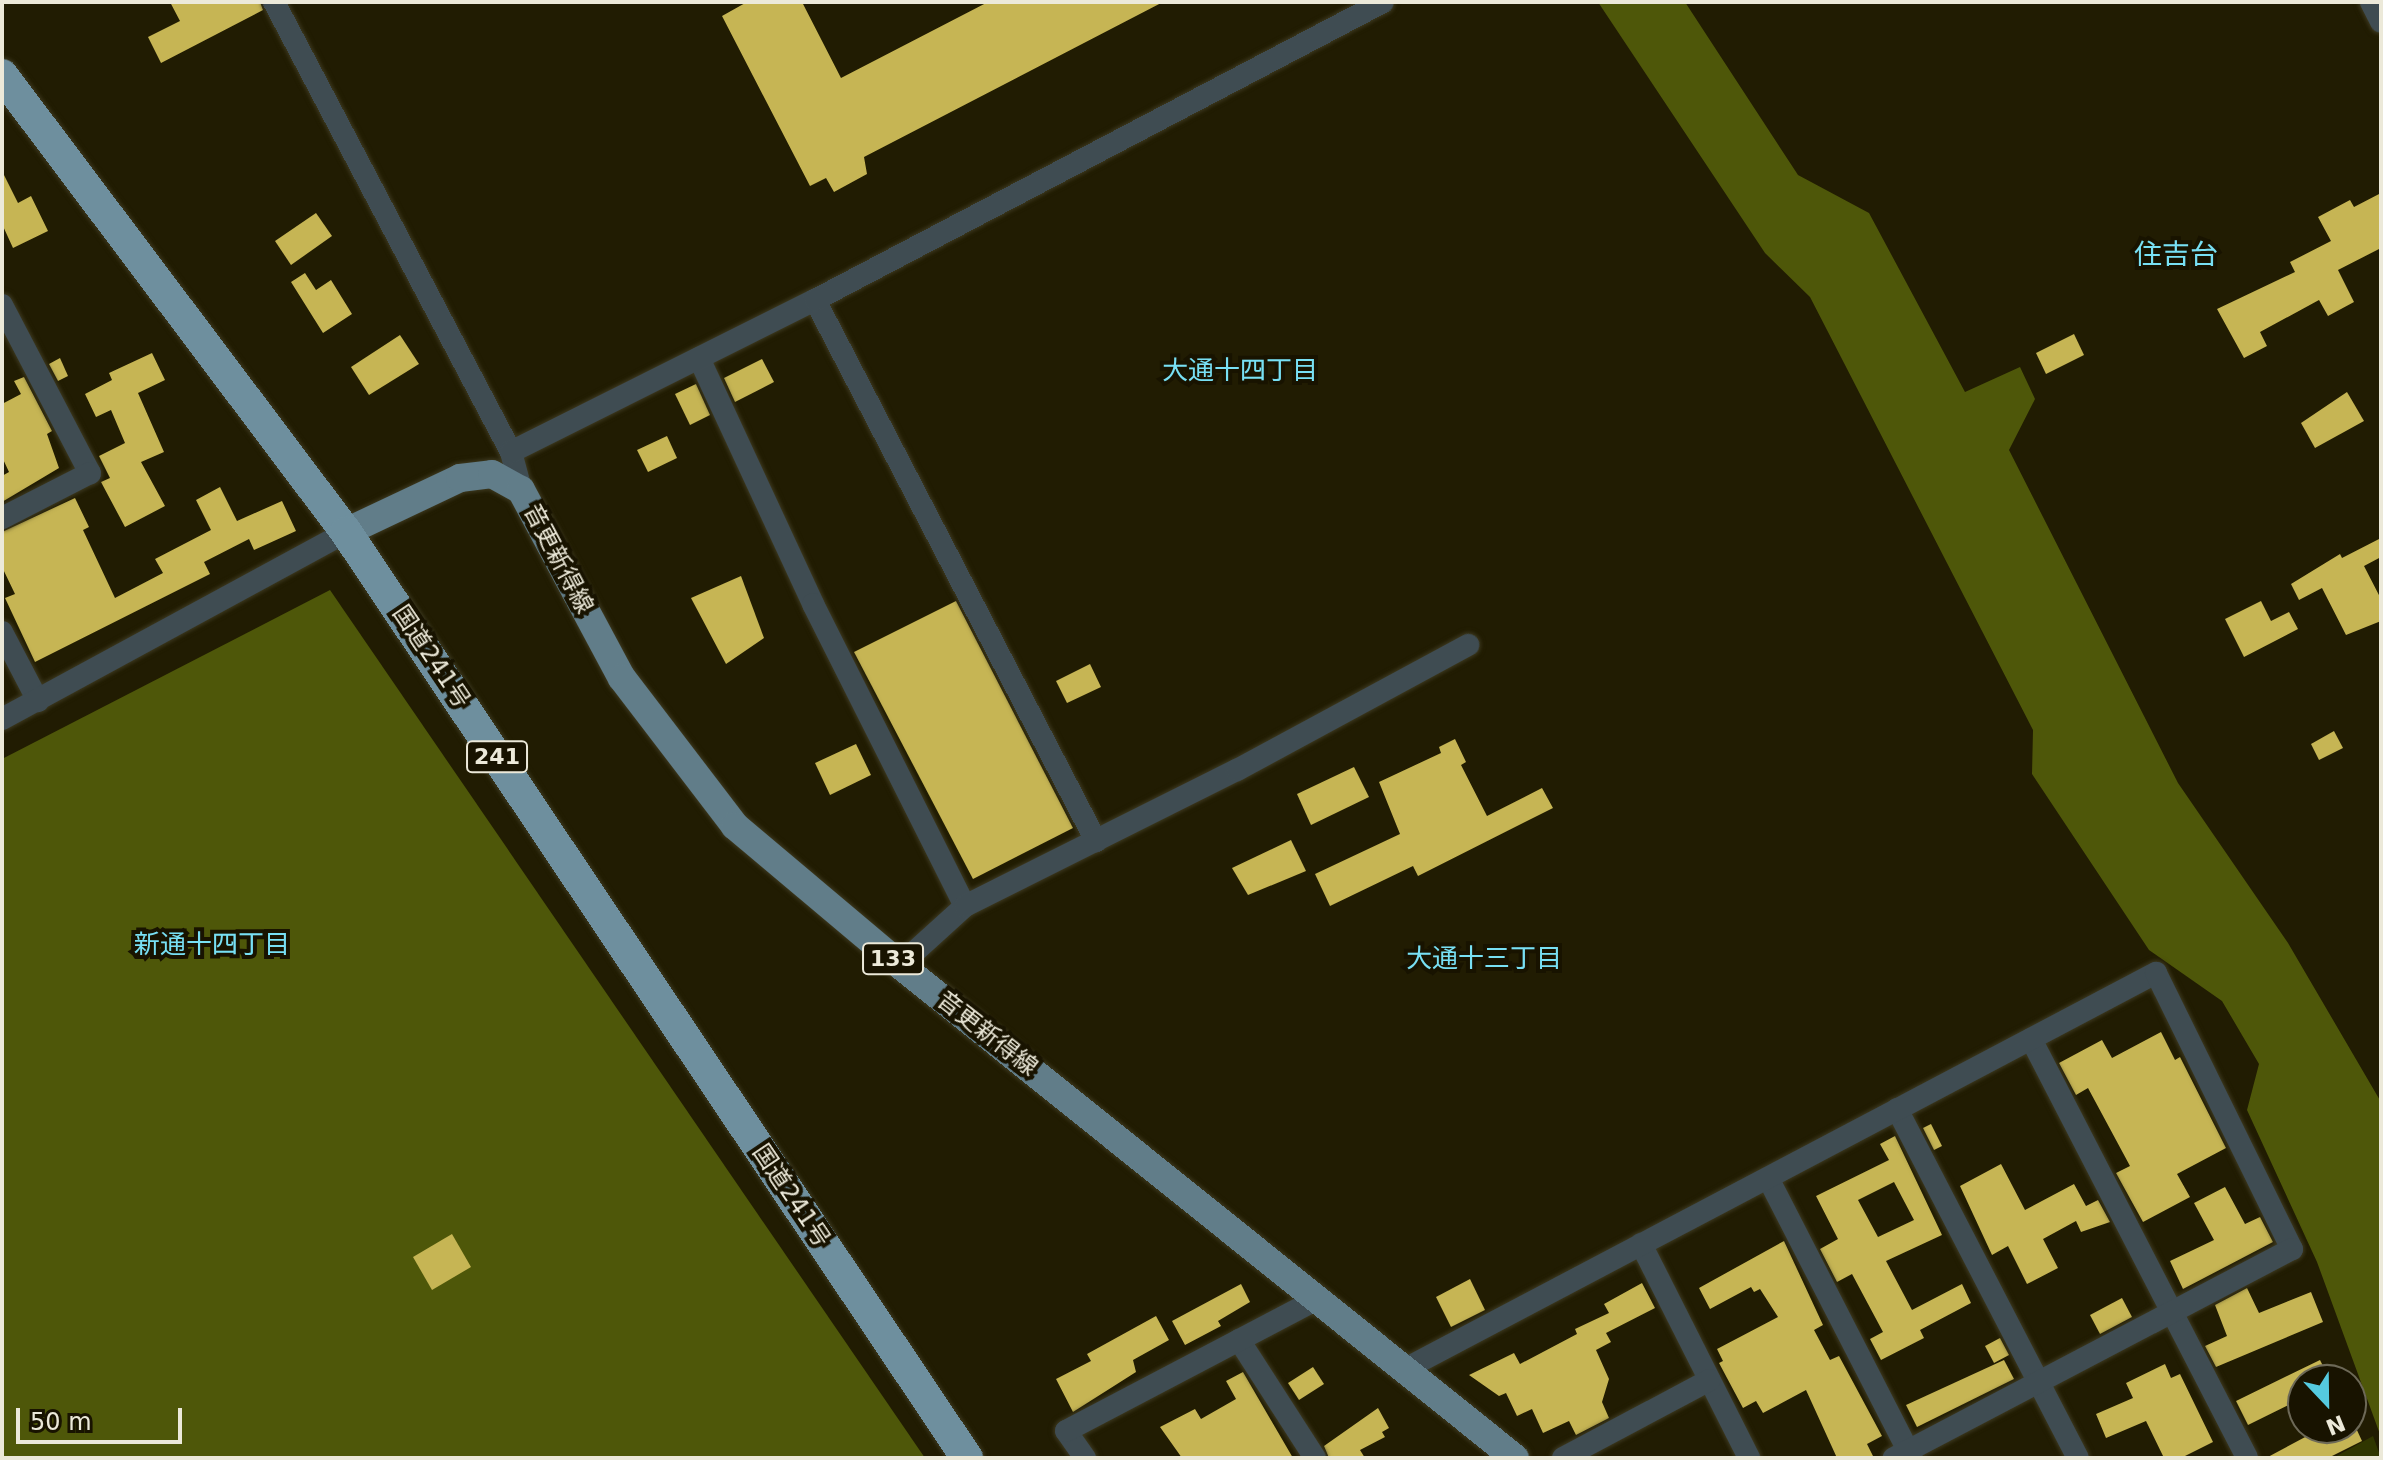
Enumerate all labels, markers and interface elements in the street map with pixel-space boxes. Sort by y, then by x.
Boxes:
district label: 住吉台 [2134,238,2218,272]
district label: 大通十四丁目 [1162,355,1318,387]
street label: 音更新得線 [517,499,599,619]
street label: 国道241号 [386,600,476,714]
road number: 241 [465,739,529,775]
district label: 新通十四丁目 [134,929,290,961]
road number: 133 [861,941,925,977]
district label: 大通十三丁目 [1406,943,1562,975]
street label: 音更新得線 [931,986,1043,1082]
street label: 国道241号 [746,1139,836,1253]
north arrow [2287,1364,2367,1444]
scale bar [20,1392,186,1442]
text: 50 m [30,1408,92,1436]
text: N [2322,1410,2349,1440]

